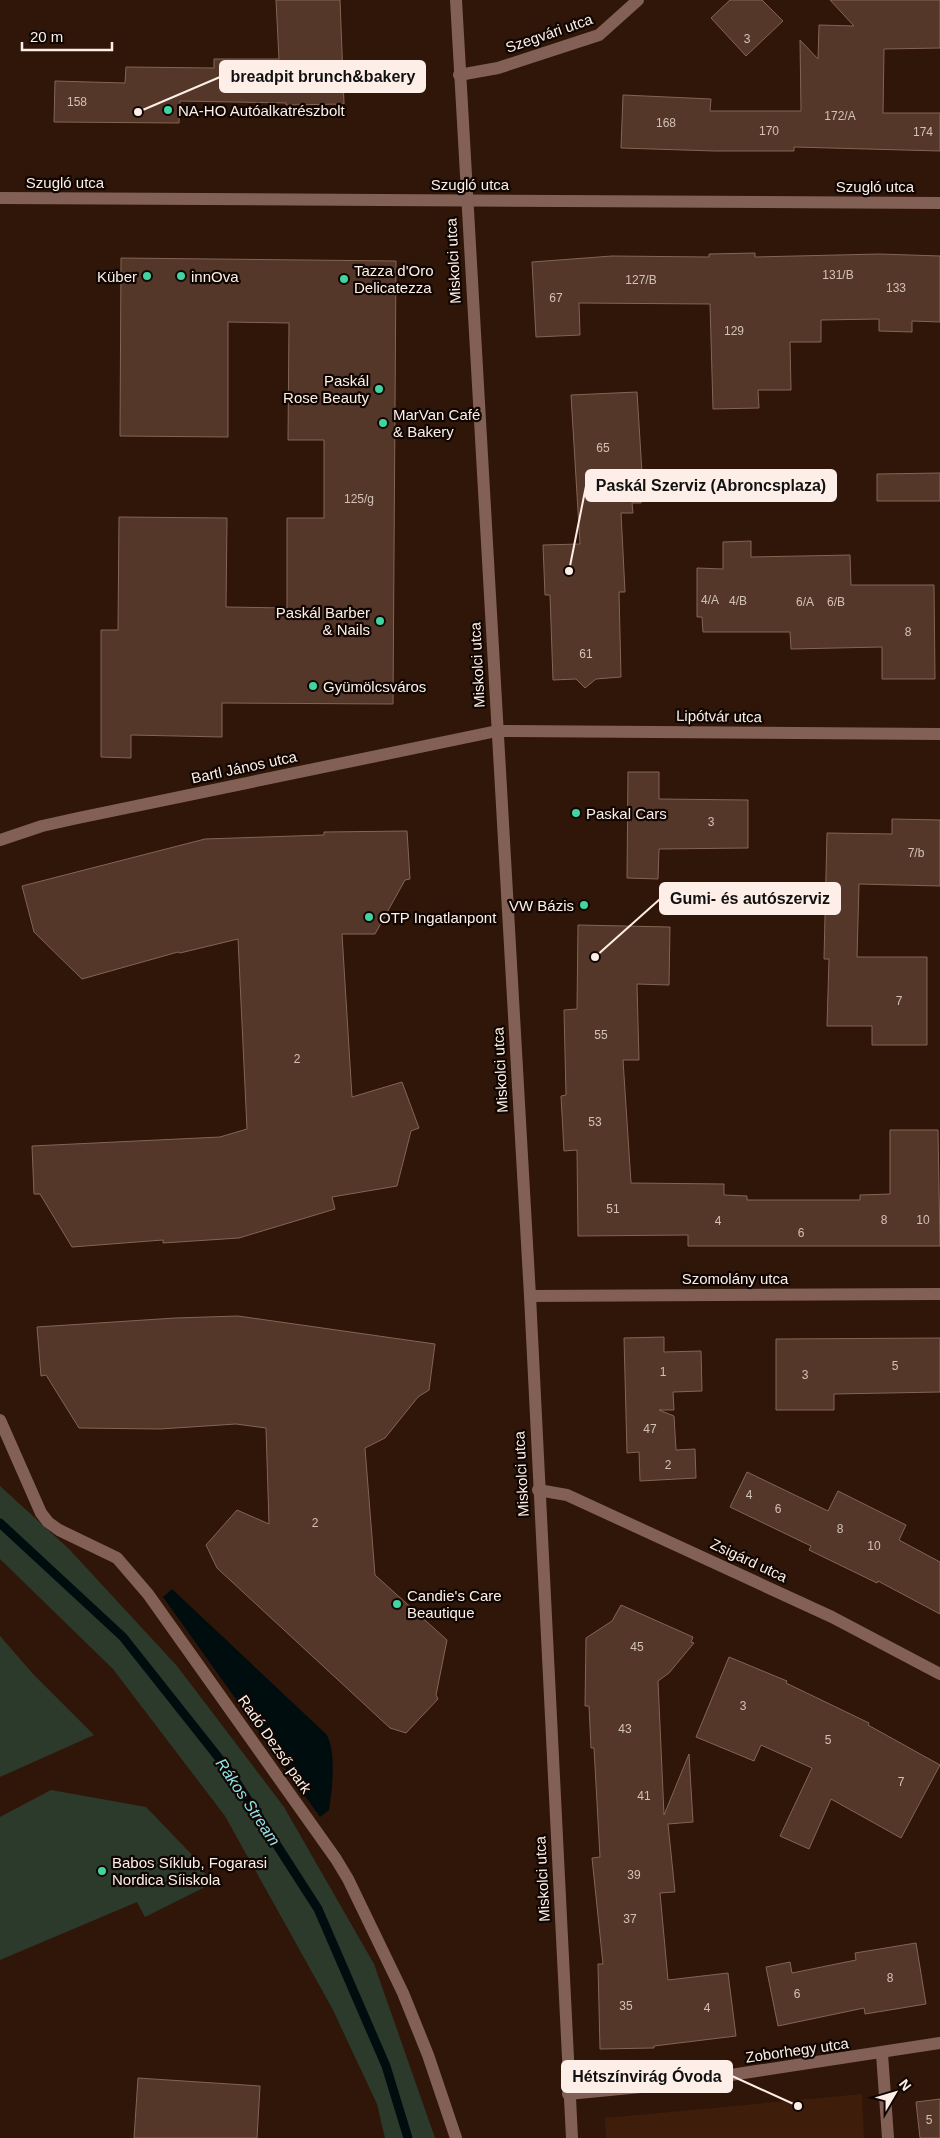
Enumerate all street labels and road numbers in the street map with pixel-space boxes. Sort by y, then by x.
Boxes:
street label: Szegvári utca [503,10,595,56]
street label: Szugló utca [26,174,105,191]
street label: Szugló utca [431,176,510,193]
street label: Szugló utca [836,178,915,195]
street label: Miskolci utca [442,217,464,304]
street label: Miskolci utca [466,621,488,708]
street label: Lipótvár utca [676,707,763,725]
street label: Bartl János utca [190,747,299,786]
street label: Miskolci utca [489,1026,511,1113]
street label: Szomolány utca [682,1270,789,1287]
street label: Miskolci utca [510,1430,532,1517]
street label: Zsigárd utca [708,1535,791,1585]
street label: Radó Dezső park [235,1692,315,1797]
street label: Miskolci utca [531,1835,553,1922]
street label: Zoborhegy utca [744,2034,850,2066]

